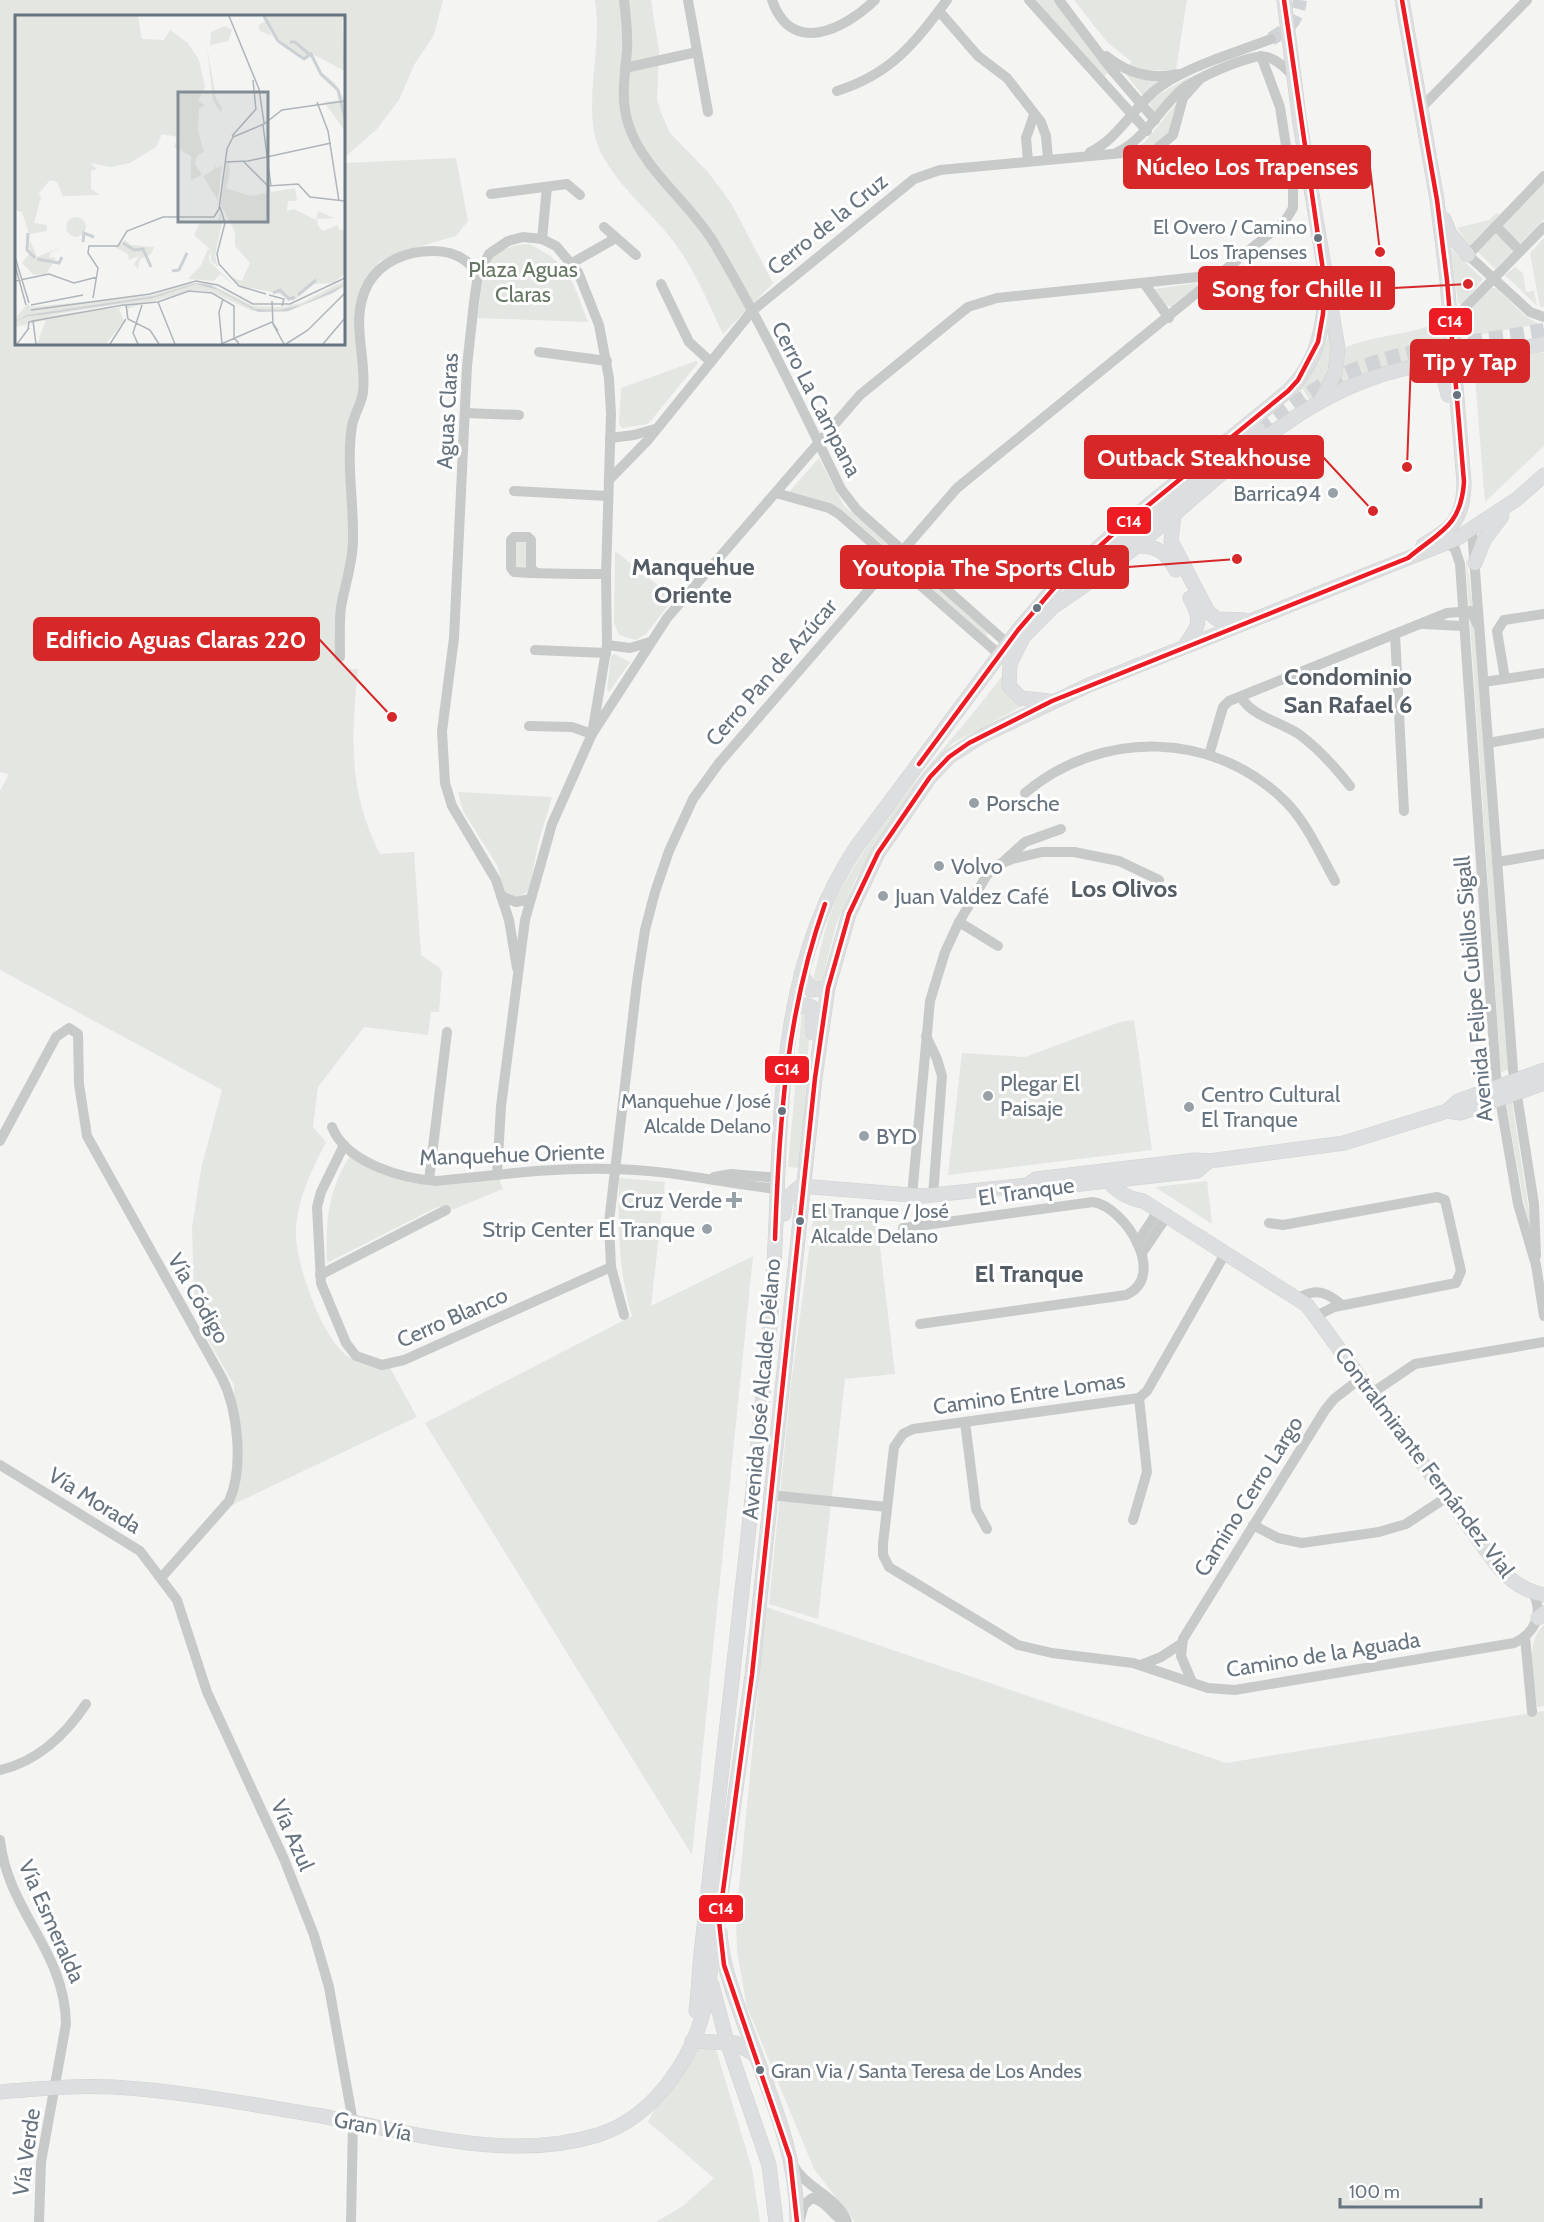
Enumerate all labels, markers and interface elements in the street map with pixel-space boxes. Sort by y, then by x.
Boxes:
inset map [15,15,345,345]
callout: Núcleo Los Trapenses [1124,146,1370,188]
text: Núcleo Los Trapenses [1136,152,1358,181]
street label: Cerro de la Cruz [762,168,893,281]
place label: El Overo / Camino Los Trapenses [1153,215,1307,264]
marker: El Overo / Camino Los Trapenses [1312,232,1324,244]
park label: Plaza Aguas Claras [468,256,578,308]
callout: Song for Chille II [1199,267,1394,309]
text: Song for Chille II [1212,274,1382,303]
line badge: C14 [1428,307,1473,336]
text: C14 [1437,312,1463,331]
street label: Cerro La Campana [766,317,868,482]
callout: Tip y Tap [1411,340,1529,382]
text: Tip y Tap [1423,347,1517,376]
street label: Aguas Claras [431,352,464,470]
unlabelled marker [1451,389,1463,401]
callout: Outback Steakhouse [1085,436,1323,478]
text: Outback Steakhouse [1097,443,1311,472]
place label: Barrica94 [1233,480,1321,507]
marker: Barrica94 [1326,486,1340,500]
line badge: C14 [1106,506,1152,535]
text: C14 [1116,512,1142,531]
callout: Youtopia The Sports Club [841,546,1128,588]
district label: Manquehue Oriente [631,552,755,609]
text: Youtopia The Sports Club [851,553,1116,582]
street label: Cerro Pan de Azúcar [700,593,843,752]
unlabelled marker [1031,602,1043,614]
callout: Edificio Aguas Claras 220 [34,618,319,660]
text: Edificio Aguas Claras 220 [46,625,306,654]
district label: Condominio San Rafael 6 [1284,662,1412,719]
place label: Porsche [986,790,1060,817]
marker: Porsche [967,796,981,810]
place label: Volvo [951,853,1003,880]
street label: Avenida Felipe Cubillos Sigall [1448,854,1499,1123]
marker: Volvo [932,859,946,873]
district label: Los Olivos [1071,874,1177,903]
place label: Juan Valdez Café [894,883,1049,910]
marker: Juan Valdez Café [876,889,890,903]
line badge: C14 [764,1055,810,1084]
text: C14 [774,1060,800,1079]
place label: Plegar El Paisaje [1000,1070,1080,1122]
place label: Centro Cultural El Tranque [1201,1081,1341,1133]
place label: Manquehue / José Alcalde Delano [621,1089,771,1138]
marker: Plegar El Paisaje [981,1089,995,1103]
marker: Centro Cultural El Tranque [1182,1100,1196,1114]
marker: Manquehue / José Alcalde Delano [776,1105,788,1117]
place label: BYD [876,1123,917,1150]
marker: BYD [857,1129,871,1143]
street label: Manquehue Oriente [419,1138,605,1171]
street label: El Tranque [976,1171,1076,1212]
place label: Cruz Verde [621,1187,722,1214]
marker: Cruz Verde [727,1193,741,1207]
place label: El Tranque / José Alcalde Delano [811,1199,949,1248]
marker: El Tranque / José Alcalde Delano [794,1215,806,1227]
place label: Strip Center El Tranque [482,1216,695,1243]
marker: Strip Center El Tranque [700,1222,714,1236]
street label: Vía Código [162,1248,235,1348]
street label: Avenida José Alcalde Délano [737,1257,786,1521]
district label: El Tranque [975,1259,1083,1288]
street label: Cerro Blanco [393,1281,512,1354]
street label: Contralmirante Fernández Vial [1329,1342,1521,1584]
street label: Camino Entre Lomas [931,1367,1127,1420]
street label: Camino Cerro Largo [1188,1411,1309,1581]
street label: Vía Morada [43,1461,147,1540]
street label: Camino de la Aguada [1224,1626,1422,1683]
street label: Vía Azul [265,1795,320,1876]
street label: Vía Esmeralda [12,1856,91,1987]
line badge: C14 [698,1894,744,1923]
text: C14 [708,1899,734,1918]
place label: Gran Via / Santa Teresa de Los Andes [771,2059,1082,2083]
marker: Gran Via / Santa Teresa de Los Andes [754,2064,766,2076]
street label: Gran Vía [332,2106,415,2147]
street label: Vía Verde [7,2107,46,2198]
scale bar [1340,2171,1481,2209]
text: 100 m [1349,2181,1400,2203]

